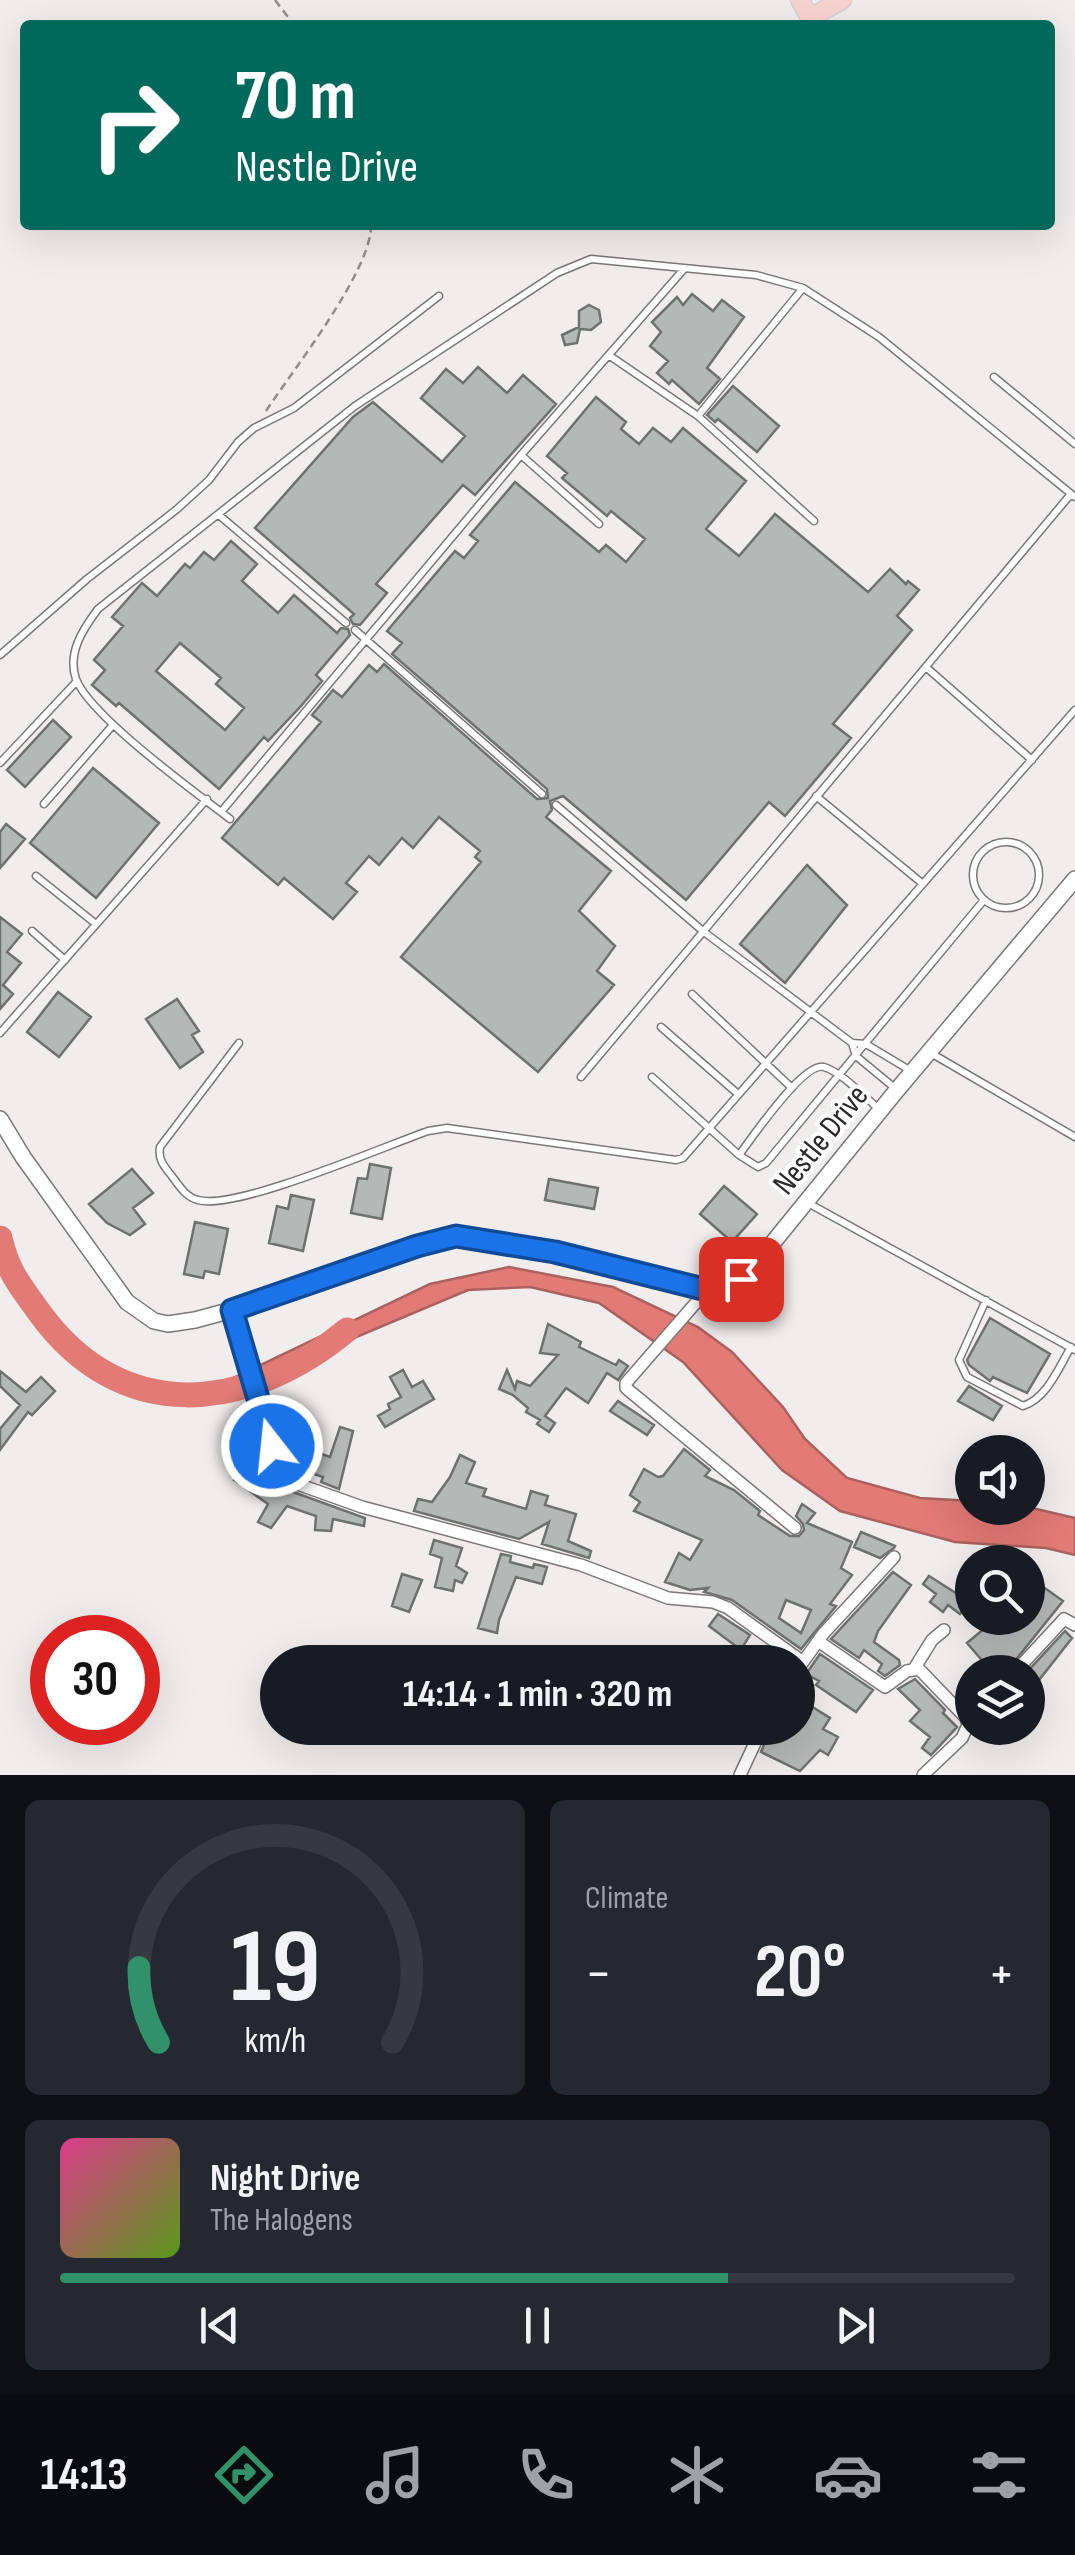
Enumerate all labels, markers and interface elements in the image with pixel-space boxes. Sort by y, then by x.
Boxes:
text: 70 m [235,55,356,139]
icon: right [70,60,200,190]
text: Nestle Drive [235,140,418,195]
street label: Nestle Drive [765,1077,877,1203]
pin [699,1237,784,1322]
icon: arrive [714,1252,769,1307]
position arrow [220,1394,324,1498]
map controls [955,1435,1045,1745]
button: sound [955,1435,1045,1525]
button: search [955,1545,1045,1635]
speed limit sign: 30 [30,1615,160,1745]
button: layers [955,1655,1045,1745]
text: 14:14 · 1 min · 320 m [403,1672,672,1717]
text: Climate [585,1879,668,1918]
text: 19 [230,1906,320,2031]
text: 20° [754,1928,846,2019]
text: − [585,1941,612,2008]
text: + [988,1941,1015,2008]
text: km/h [244,2020,306,2063]
text: Night Drive [210,2156,361,2201]
text: The Halogens [210,2201,353,2240]
icon: previous [192,2298,247,2353]
icon: pause [510,2298,565,2353]
icon: next [828,2298,883,2353]
icon: directions [209,2440,279,2510]
icon: music [360,2440,430,2510]
icon: phone [511,2440,581,2510]
icon: climate [662,2440,732,2510]
icon: car [813,2440,883,2510]
icon: filters [964,2440,1034,2510]
text: 14:13 [41,2448,127,2503]

